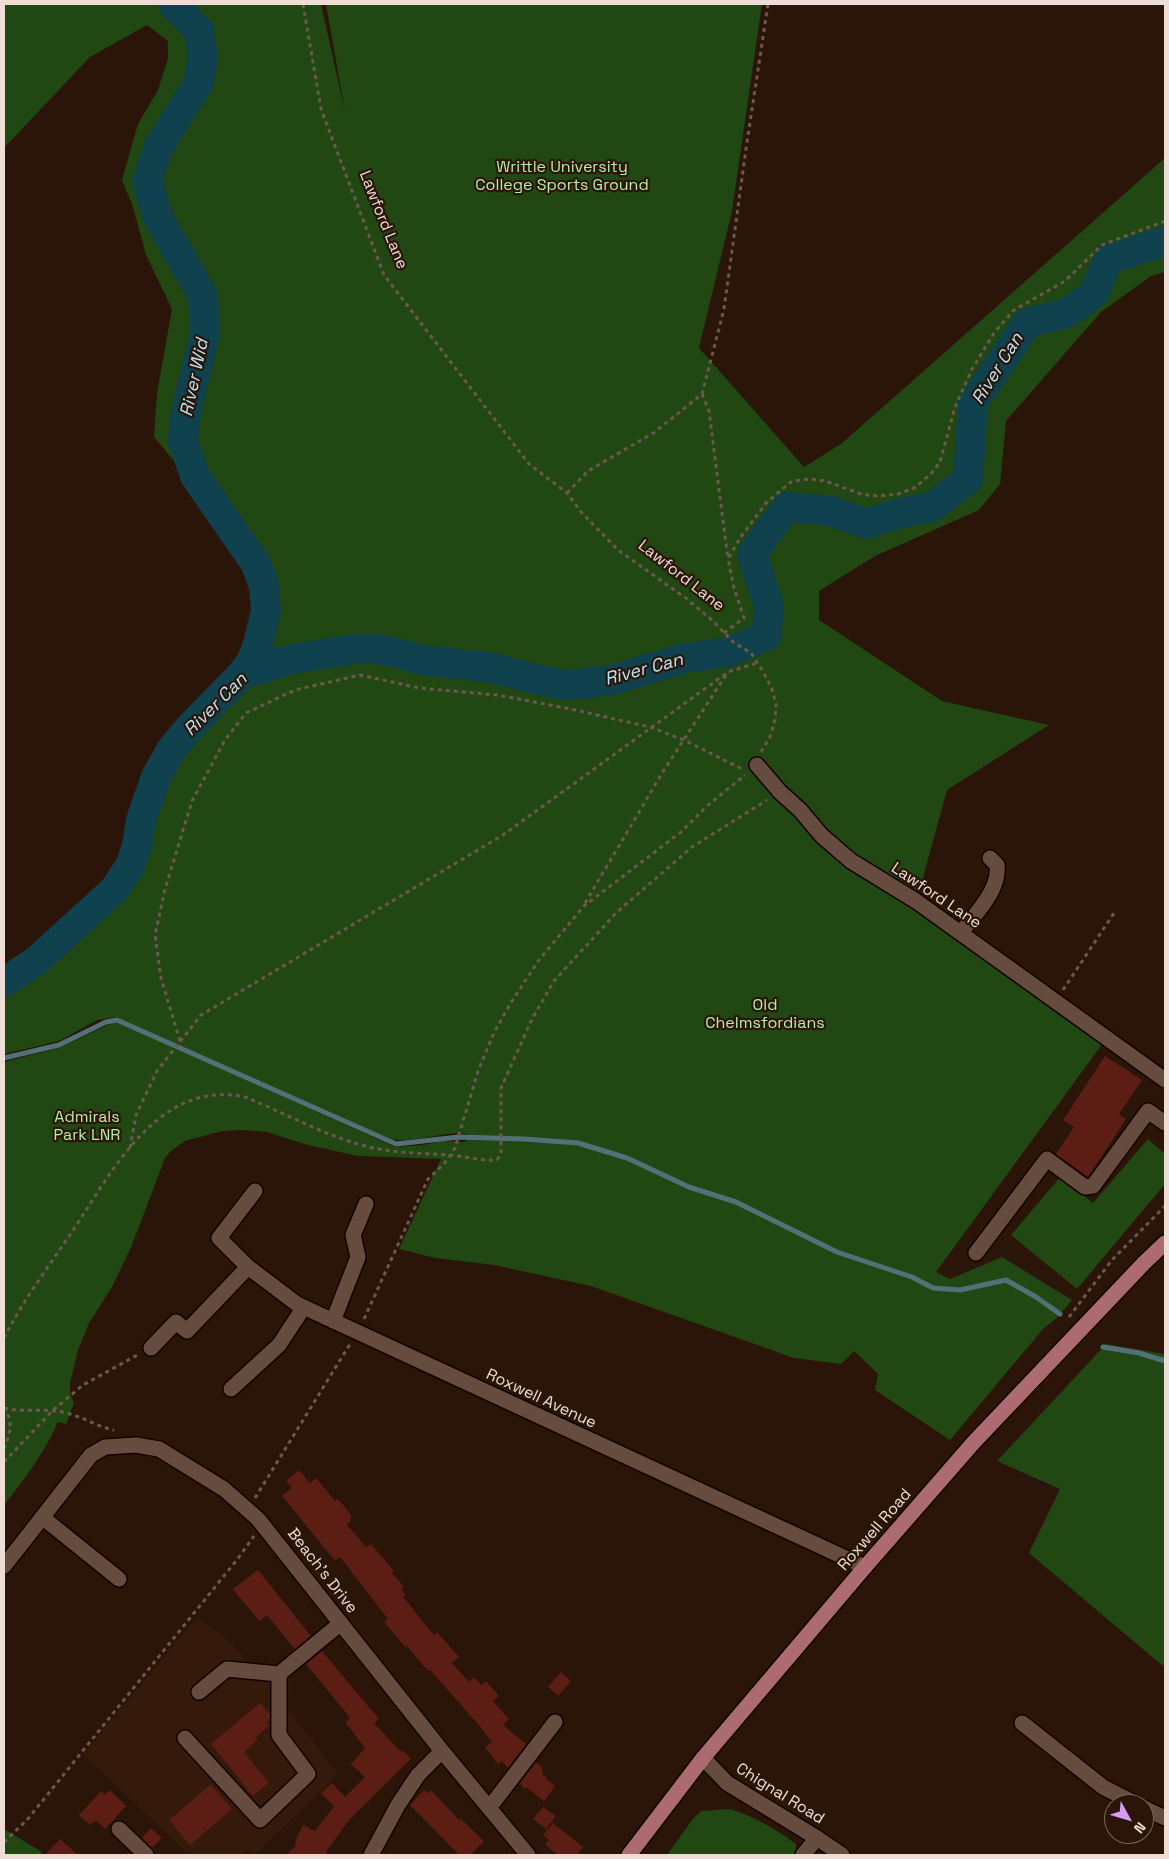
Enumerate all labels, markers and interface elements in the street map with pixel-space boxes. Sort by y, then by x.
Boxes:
park label: Writtle University College Sports Ground [475,158,649,196]
street label: Lawford Lane [355,168,411,272]
water label: River Can [968,329,1028,409]
water label: River Wid [176,337,214,419]
street label: Lawford Lane [634,536,728,616]
water label: River Can [603,649,685,691]
water label: River Can [180,669,252,741]
street label: Lawford Lane [887,859,985,933]
park label: Old Chelmsfordians [705,996,825,1034]
park label: Admirals Park LNR [54,1108,120,1146]
street label: Roxwell Avenue [483,1365,599,1433]
street label: Roxwell Road [834,1485,916,1575]
street label: Beach's Drive [283,1525,361,1617]
street label: Chignal Road [732,1759,828,1829]
north arrow [1104,1794,1154,1844]
text: N [1130,1818,1150,1837]

